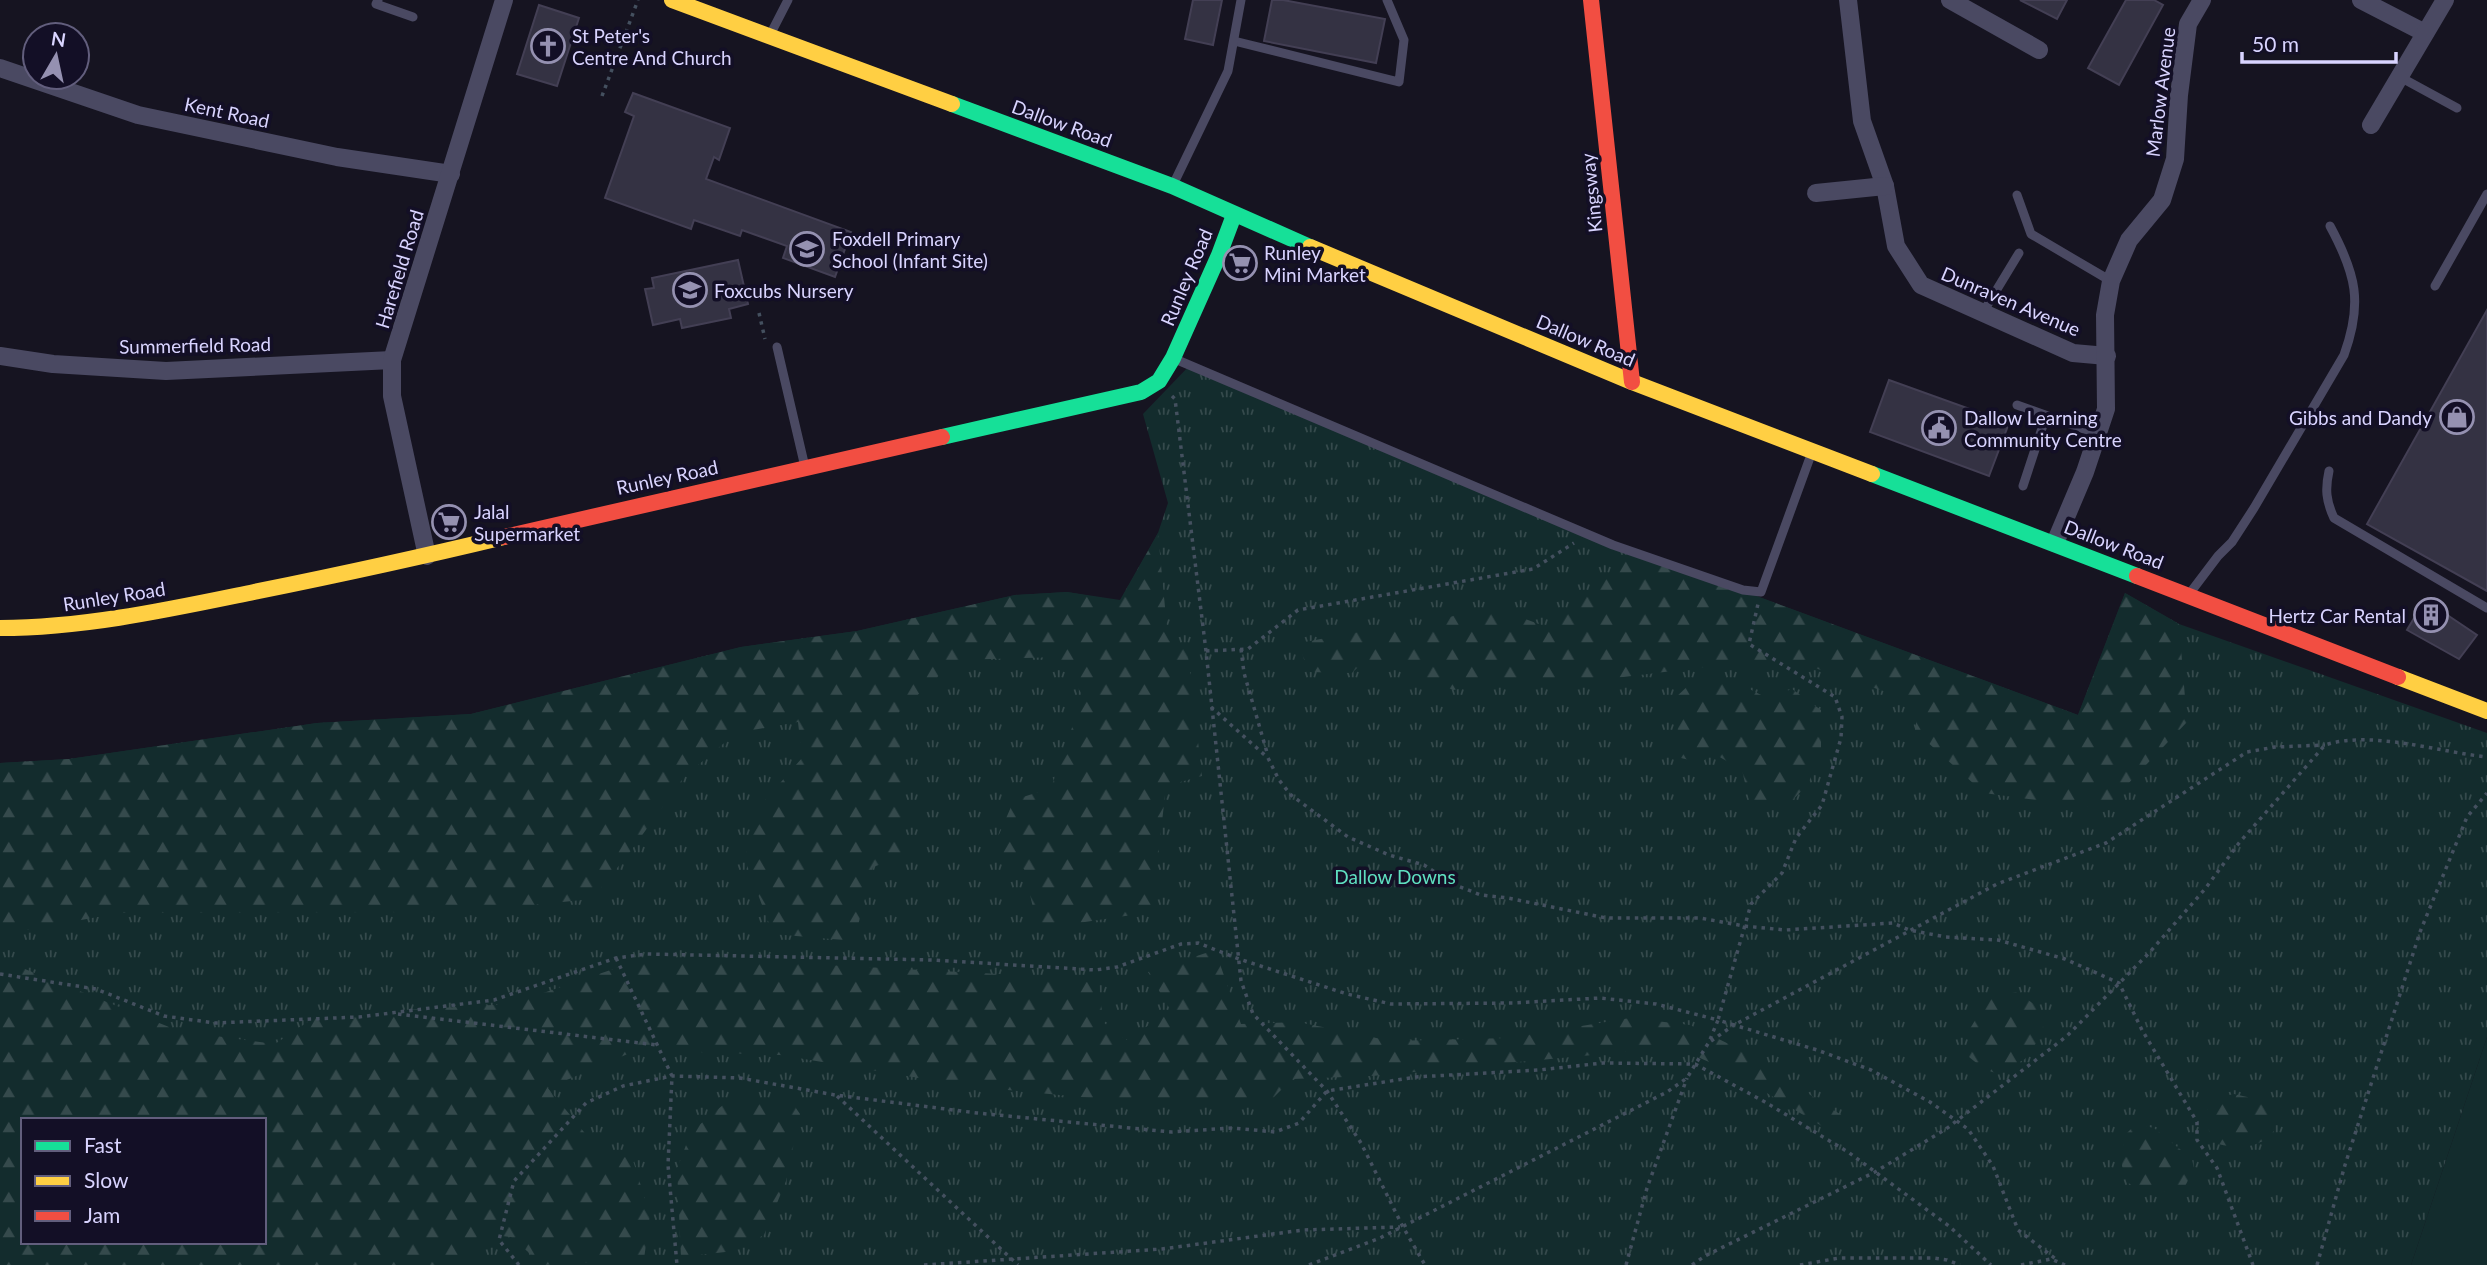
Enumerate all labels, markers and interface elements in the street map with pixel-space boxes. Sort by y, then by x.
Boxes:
north arrow [21,21,91,91]
scale bar [2242,21,2396,65]
place label: St Peter's Centre And Church [572,24,732,69]
text: N [50,26,68,51]
street label: Marlow Avenue [2141,26,2179,158]
church icon: St Peter's Centre And Church [529,27,567,65]
text: 50 m [2252,31,2299,56]
street label: Kent Road [182,92,272,132]
street label: Dallow Road [1009,94,1115,152]
street label: Kingsway [1575,152,1607,234]
street label: Harefield Road [370,207,428,331]
street label: Runley Road [1155,225,1217,329]
place label: Foxdell Primary School (Infant Site) [832,227,988,272]
school or university icon: Foxdell Primary School (Infant Site) [788,230,826,268]
place label: Runley Mini Market [1264,241,1366,286]
supermarket icon: Runley Mini Market [1221,244,1259,282]
street label: Dunraven Avenue [1938,261,2084,341]
school or university icon: Foxcubs Nursery [671,271,709,309]
place label: Foxcubs Nursery [714,279,854,302]
street label: Dallow Road [1533,309,1639,371]
street label: Summerfield Road [119,332,271,358]
shop icon: Gibbs and Dandy [2438,398,2476,436]
place label: Dallow Learning Community Centre [1964,406,2122,451]
place label: Gibbs and Dandy [2289,406,2432,429]
public building icon: Dallow Learning Community Centre [1920,409,1958,447]
street label: Runley Road [614,455,720,499]
place label: Jalal Supermarket [474,500,580,545]
supermarket icon: Jalal Supermarket [430,503,468,541]
street label: Dallow Road [2061,514,2167,574]
street label: Runley Road [61,577,167,615]
building icon: Hertz Car Rental [2412,596,2450,634]
place label: Hertz Car Rental [2269,604,2406,627]
park label: Dallow Downs [1334,865,1456,888]
legend [21,1118,266,1244]
text: Fast [84,1132,122,1157]
text: Slow [84,1167,129,1192]
text: Jam [84,1202,120,1227]

